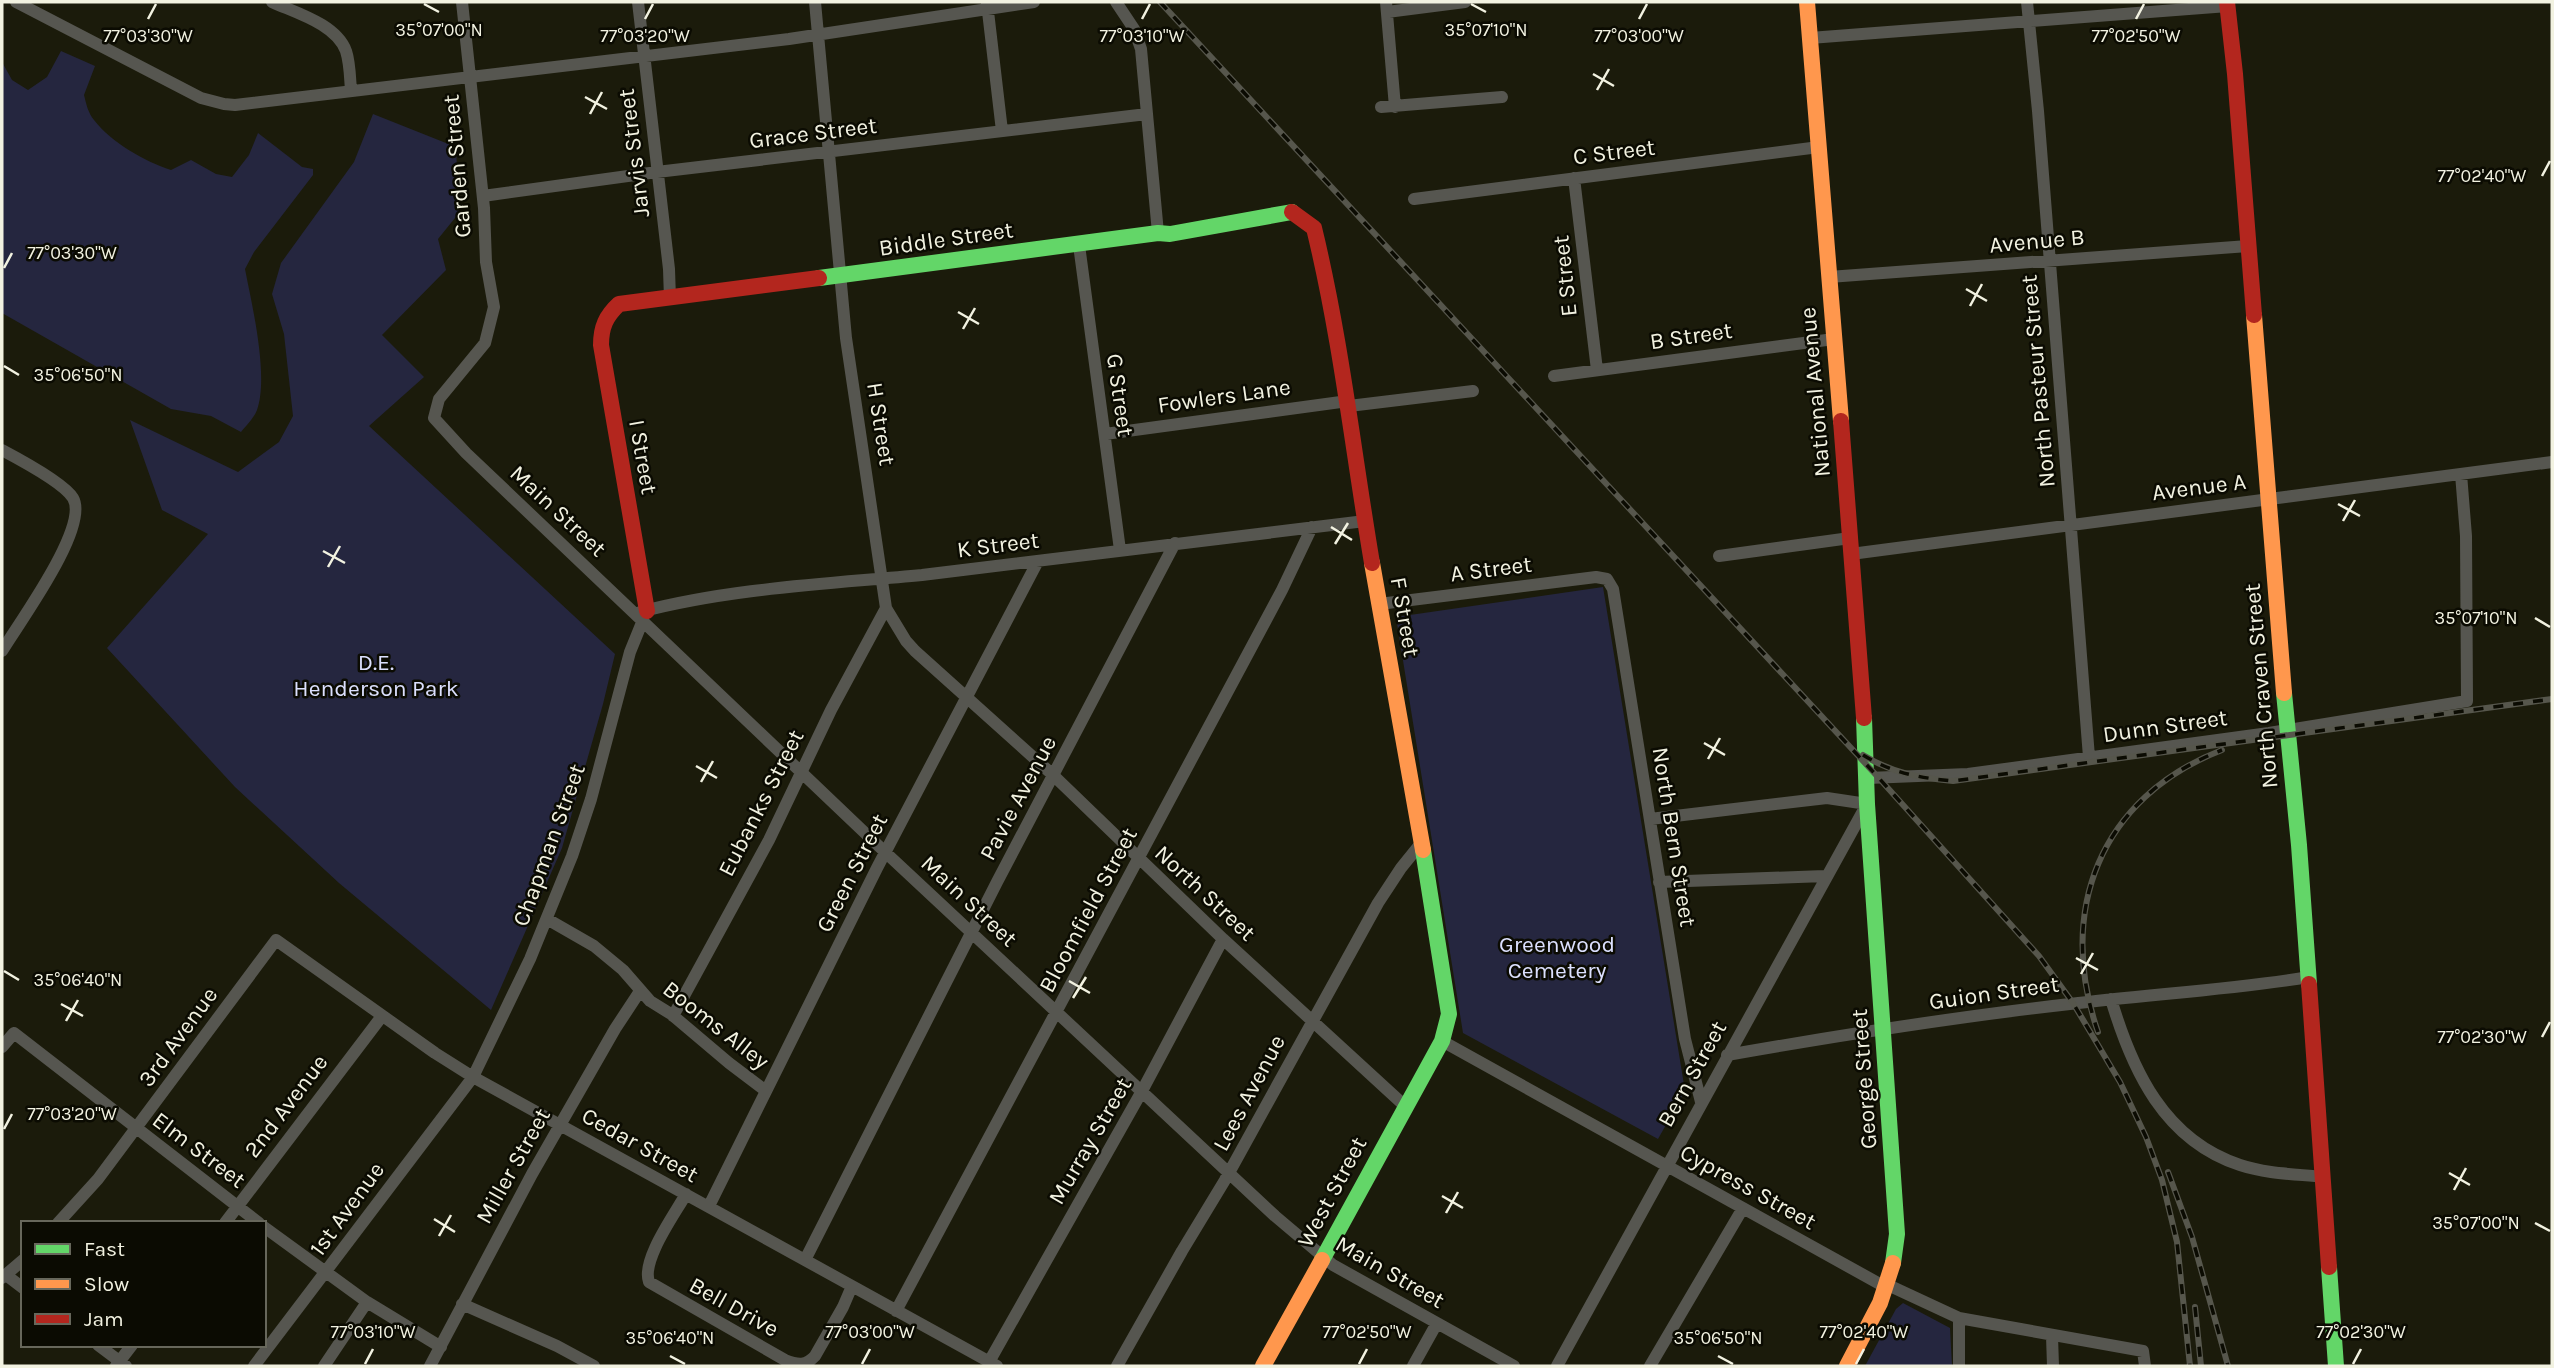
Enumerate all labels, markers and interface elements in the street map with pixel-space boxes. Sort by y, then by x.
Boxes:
text: 35°07'00"N [395,19,483,41]
text: 35°07'10"N [1445,19,1527,41]
text: 77°03'30"W [103,25,193,47]
text: 77°03'20"W [600,25,690,47]
text: 77°03'10"W [1100,25,1185,47]
text: 77°03'00"W [1594,25,1684,47]
text: 77°02'50"W [2091,25,2181,47]
street label: Jarvis Street [613,87,655,219]
street label: Garden Street [437,93,477,239]
street label: Grace Street [748,112,879,154]
street label: C Street [1571,134,1657,170]
text: 77°02'40"W [2438,165,2526,187]
street label: Biddle Street [877,216,1015,262]
street label: Avenue B [1988,223,2086,259]
street label: E Street [1547,234,1583,318]
text: 77°03'30"W [27,242,117,264]
street label: North Pasteur Street [2015,273,2061,488]
street label: National Avenue [1794,306,1836,478]
street label: B Street [1648,317,1734,355]
street label: G Street [1101,352,1139,439]
text: 35°06'50"N [34,364,122,386]
street label: Fowlers Lane [1156,373,1292,419]
street label: H Street [861,380,901,468]
street label: I Street [623,418,663,497]
street label: Main Street [504,460,612,563]
street label: Avenue A [2151,468,2247,506]
street label: K Street [955,527,1041,563]
street label: A Street [1449,551,1534,587]
street label: F Street [1385,575,1425,659]
street label: North Craven Street [2239,582,2283,790]
text: 35°07'10"N [2435,607,2517,629]
park label: D.E. Henderson Park [293,649,459,702]
street label: Dunn Street [2101,704,2229,748]
street label: Eubanks Street [712,725,810,881]
street label: Pavie Avenue [974,731,1062,865]
street label: North Bern Street [1646,745,1702,929]
street label: Chapman Street [507,760,591,930]
street label: Green Street [811,809,894,937]
street label: Bloomfield Street [1033,823,1143,997]
street label: North Street [1149,840,1261,947]
street label: Main Street [915,850,1023,953]
park label: Greenwood Cemetery [1499,931,1615,984]
text: 35°06'40"N [34,969,122,991]
street label: Guion Street [1927,970,2061,1015]
street label: Booms Alley [658,975,775,1075]
street label: 3rd Avenue [133,982,223,1092]
street label: George Street [1846,1008,1882,1150]
street label: Bern Street [1652,1016,1732,1132]
text: 77°02'30"W [2437,1026,2527,1048]
street label: Lees Avenue [1207,1030,1291,1156]
street label: 2nd Avenue [239,1049,333,1163]
street label: Murray Street [1043,1072,1137,1209]
street label: Cedar Street [577,1102,703,1188]
text: 77°03'20"W [27,1103,117,1125]
street label: Miller Street [470,1103,556,1228]
street label: Elm Street [147,1106,251,1194]
street label: West Street [1292,1132,1372,1252]
street label: Cypress Street [1675,1139,1821,1236]
street label: 1st Avenue [304,1157,390,1261]
text: 35°07'00"N [2432,1212,2520,1234]
legend [21,1221,266,1347]
street label: Main Street [1331,1230,1450,1314]
text: Fast [84,1237,125,1261]
street label: Bell Drive [685,1271,783,1343]
text: Slow [84,1272,129,1296]
text: Jam [84,1307,124,1331]
text: 77°03'10"W [331,1321,416,1343]
text: 77°03'00"W [825,1321,915,1343]
text: 77°02'50"W [1322,1321,1412,1343]
text: 77°02'40"W [1820,1321,1908,1343]
text: 77°02'30"W [2316,1321,2406,1343]
text: 35°06'40"N [626,1327,714,1349]
text: 35°06'50"N [1674,1327,1762,1349]

